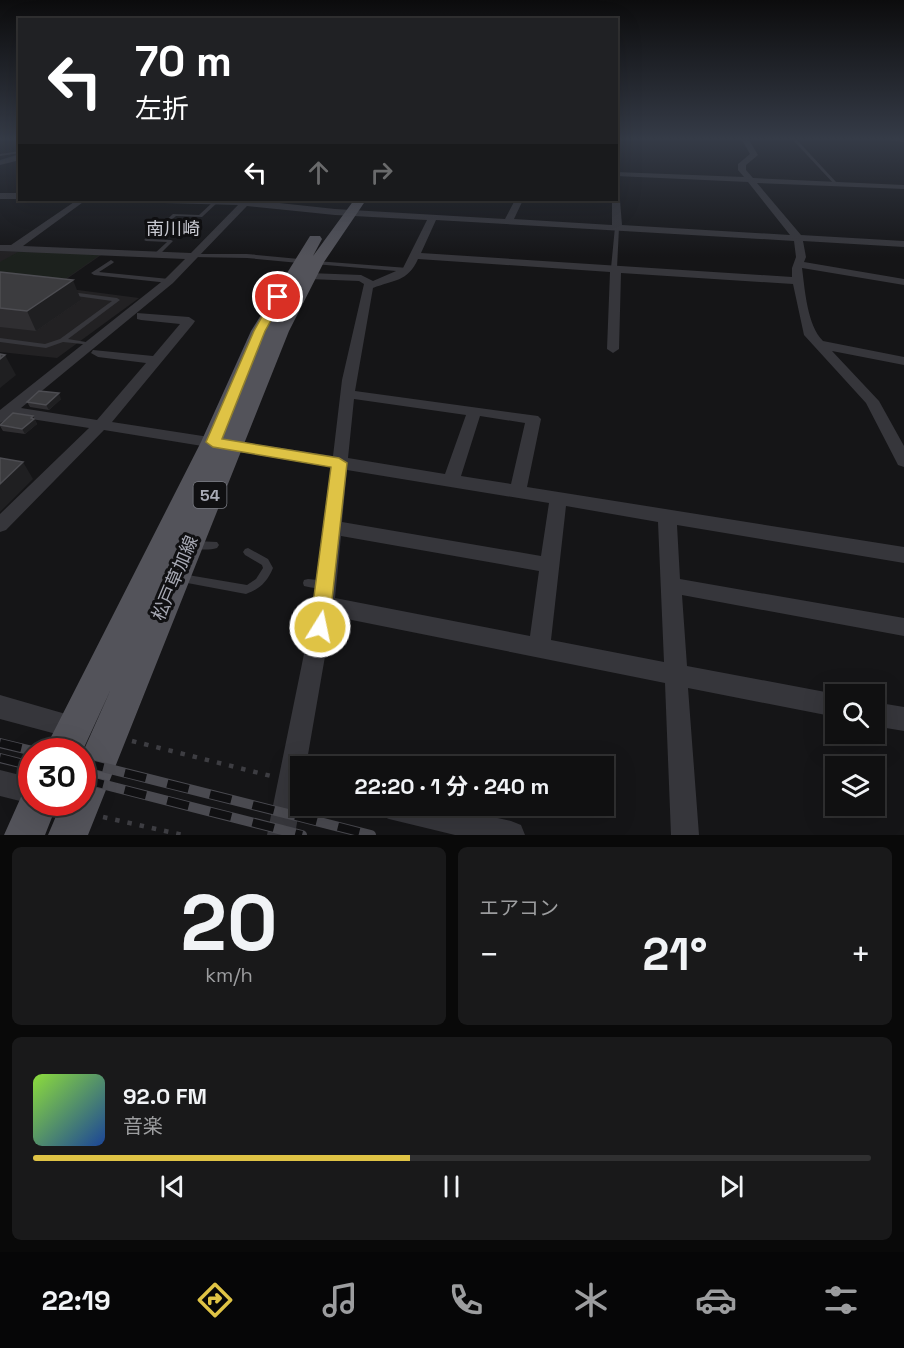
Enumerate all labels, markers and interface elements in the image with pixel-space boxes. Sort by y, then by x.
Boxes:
text: 70 m [135,35,232,88]
icon: left [36,42,114,120]
text: 左折 [135,91,189,126]
icon: left [239,156,272,189]
icon: ahead [302,156,335,189]
icon: right [365,156,398,189]
district label: 南川崎 [146,217,200,240]
pin [252,271,303,322]
icon: arrive [261,280,294,313]
road number: 54 [194,482,226,508]
street label: 松戸草加線 [146,532,203,624]
position arrow [288,595,352,659]
map controls [825,684,885,816]
button: search [825,684,885,744]
speed limit sign: 30 [18,738,96,816]
button: layers [825,756,885,816]
text: 22:20 · 1 分 · 240 m [355,772,549,800]
text: 20 [181,873,277,973]
text: エアコン [479,895,559,921]
text: 21° [643,926,707,983]
text: − [479,934,499,976]
text: + [851,934,871,976]
text: km/h [205,962,253,988]
text: 92.0 FM [123,1082,207,1110]
text: 音楽 [123,1113,163,1139]
icon: previous [156,1170,189,1203]
icon: pause [435,1170,468,1203]
icon: next [715,1170,748,1203]
icon: directions [194,1279,236,1321]
icon: music [319,1279,361,1321]
icon: phone [445,1279,487,1321]
icon: climate [570,1279,612,1321]
icon: car [695,1279,737,1321]
icon: filters [820,1279,862,1321]
text: 22:19 [42,1283,111,1318]

